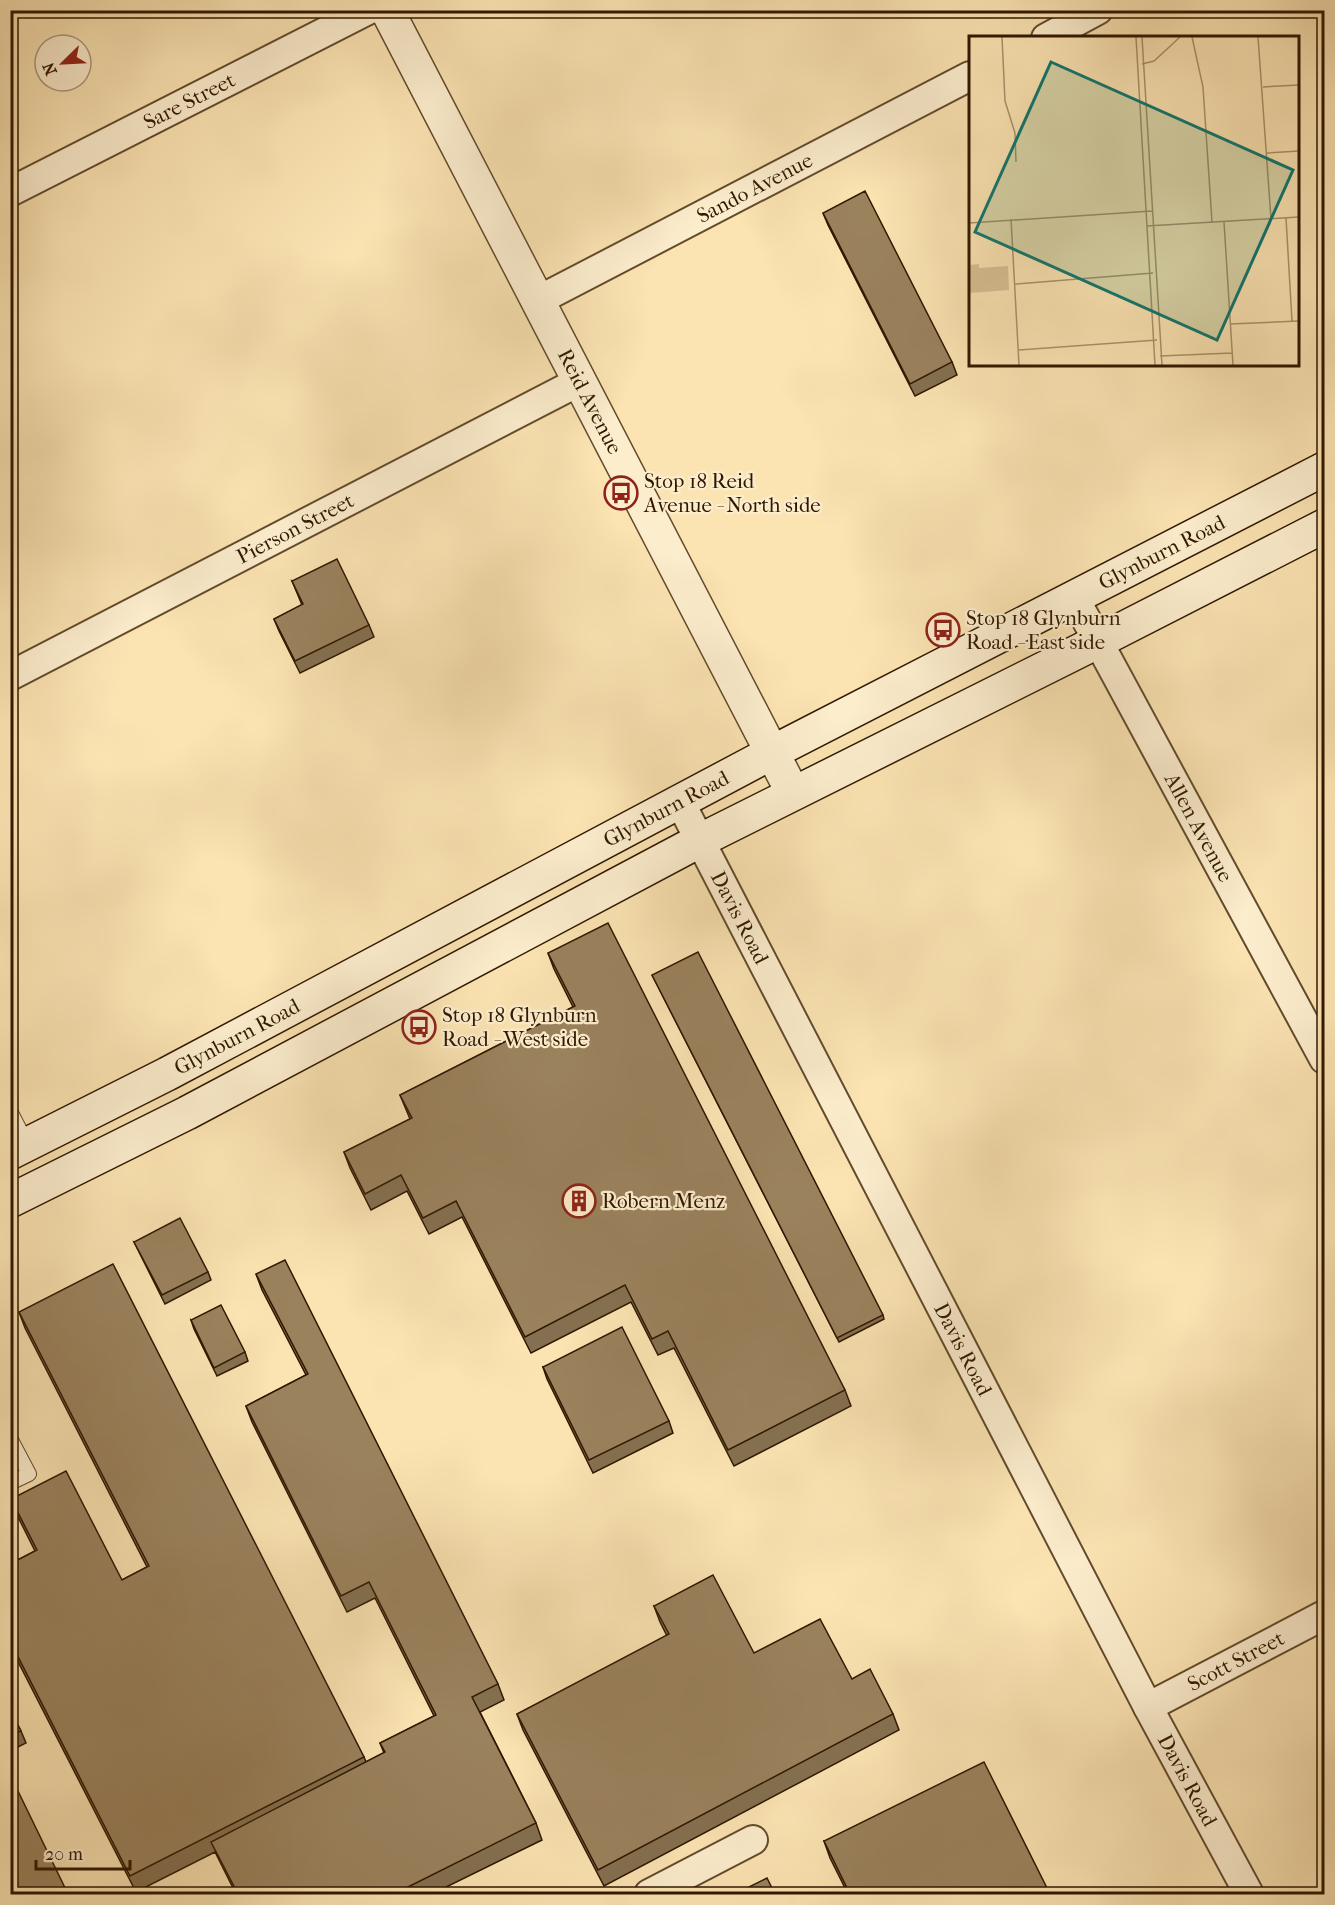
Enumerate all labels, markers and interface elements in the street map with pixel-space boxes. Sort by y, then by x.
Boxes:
north arrow [33,33,93,93]
inset map [969,36,1299,366]
text: N [38,59,61,78]
street label: Sare Street [139,67,240,134]
street label: Sando Avenue [693,148,817,228]
street label: Reid Avenue [553,345,627,458]
place label: Stop 18 Reid Avenue - North side [643,469,821,517]
bus stop icon: Stop 18 Reid Avenue - North side [603,475,639,511]
street label: Pierson Street [232,488,358,569]
street label: Glynburn Road [1095,510,1229,595]
place label: Stop 18 Glynburn Road - East side [966,606,1121,654]
bus stop icon: Stop 18 Glynburn Road - East side [925,612,961,648]
street label: Glynburn Road [599,765,733,852]
street label: Allen Avenue [1159,768,1238,886]
street label: Davis Road [706,867,774,968]
street label: Glynburn Road [170,993,304,1080]
place label: Stop 18 Glynburn Road - West side [442,1003,597,1051]
bus stop icon: Stop 18 Glynburn Road - West side [401,1009,437,1045]
building icon: Robern Menz [561,1183,597,1219]
place label: Robern Menz [602,1189,725,1213]
street label: Davis Road [929,1299,997,1400]
street label: Scott Street [1183,1626,1289,1696]
street label: Davis Road [1153,1730,1222,1831]
scale bar [36,1833,130,1871]
text: 20 m [45,1844,83,1865]

